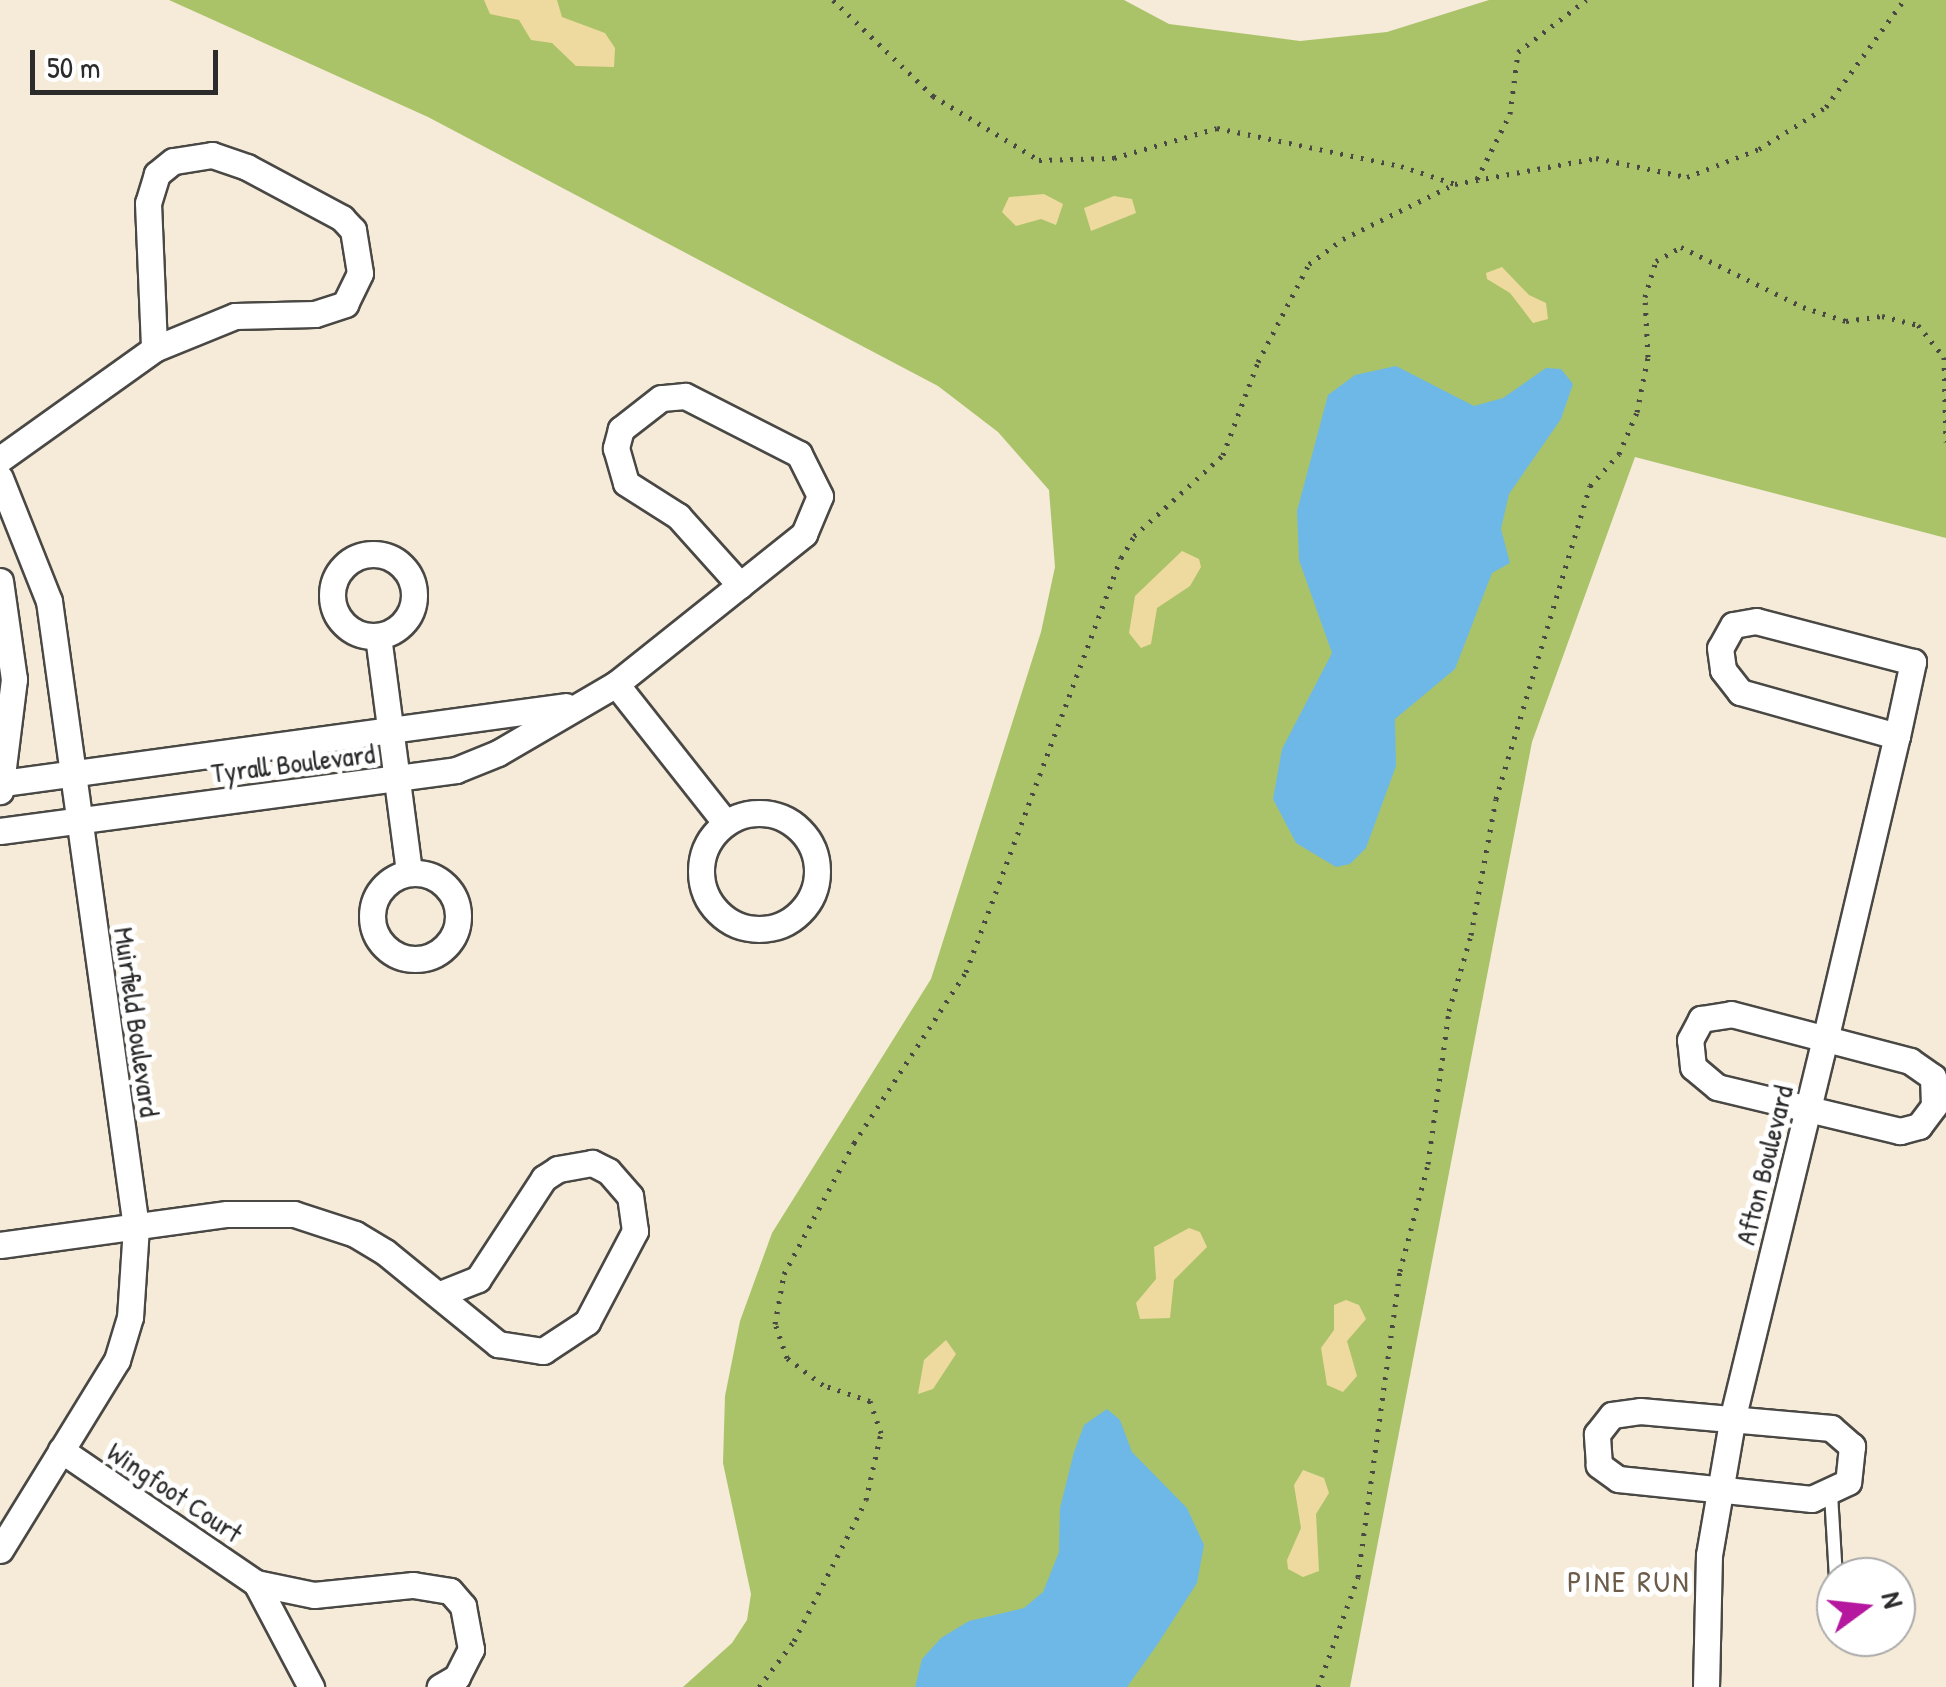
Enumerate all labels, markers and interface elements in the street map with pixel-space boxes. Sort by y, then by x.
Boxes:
scale bar [35,30,222,92]
text: 50 m [47,47,100,87]
street label: Tyrall Boulevard [209,736,377,790]
street label: Muirfield Boulevard [107,925,167,1119]
street label: Afton Boulevard [1728,1082,1800,1248]
street label: Wingfoot Court [101,1435,249,1549]
north arrow [1816,1557,1916,1657]
district label: PINE RUN [1567,1563,1691,1599]
text: N [1873,1588,1913,1612]

